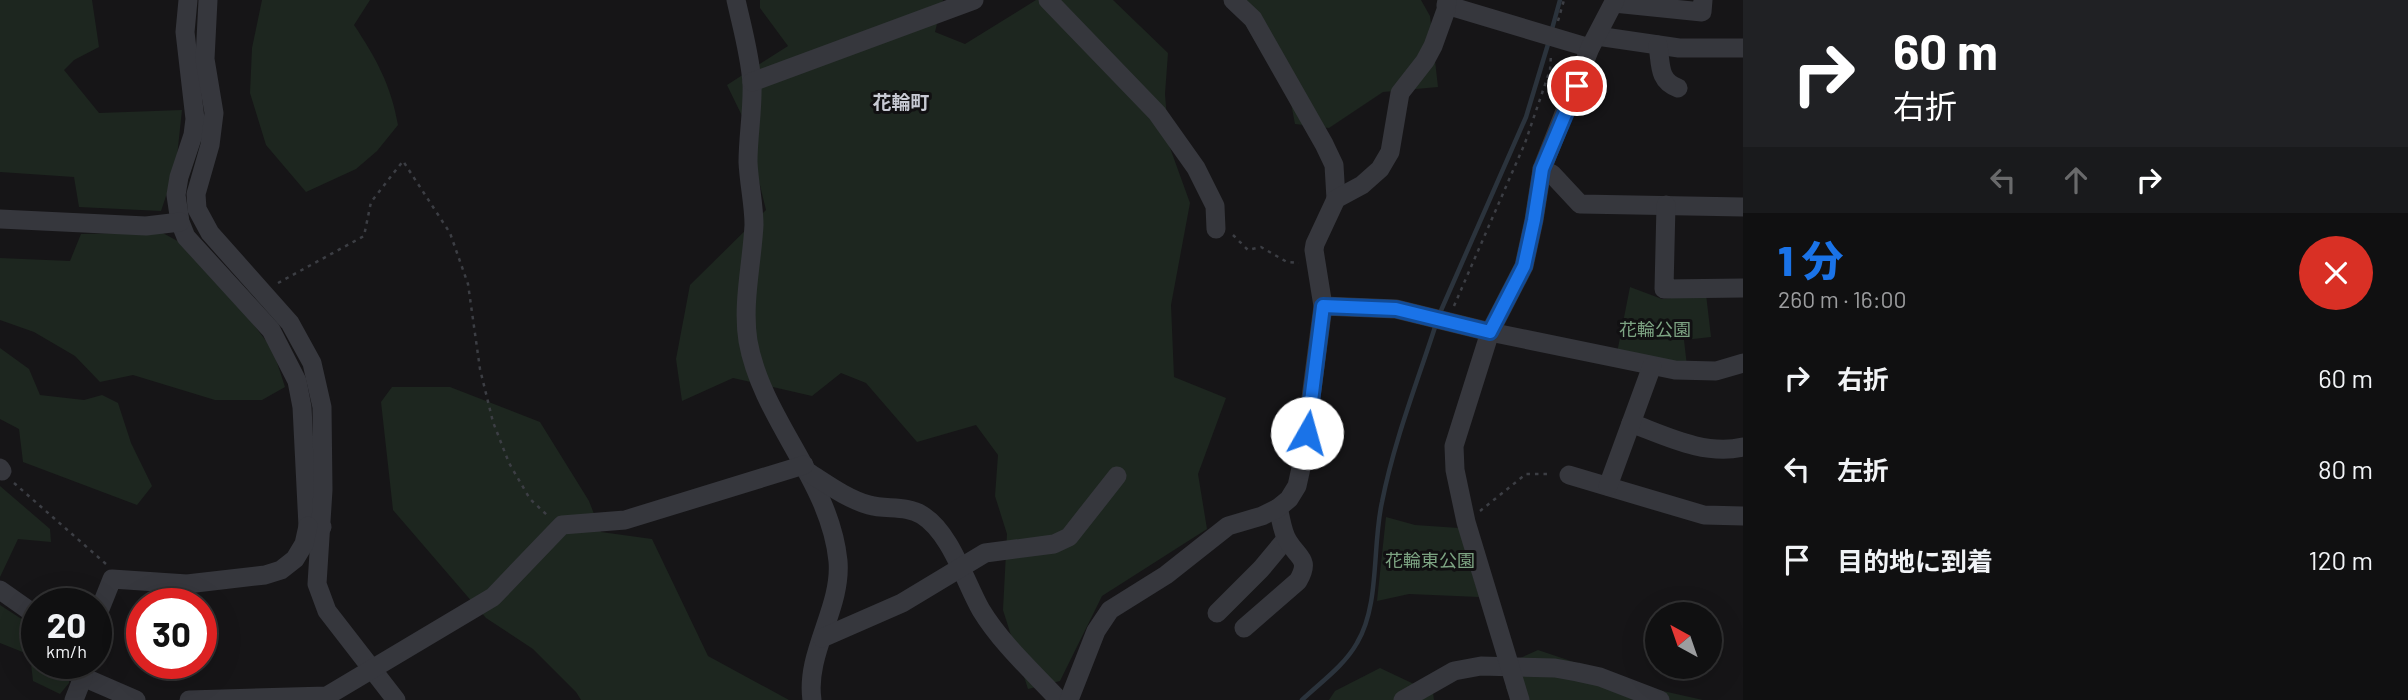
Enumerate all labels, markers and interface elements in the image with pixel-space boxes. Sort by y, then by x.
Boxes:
text: 60 m [1893,21,1998,80]
icon: right [1778,28,1869,119]
pin [1547,56,1607,116]
icon: arrive [1558,67,1596,105]
text: 右折 [1893,86,1957,124]
district label: 花輪町 [872,90,930,113]
icon: left [1984,161,2022,199]
icon: ahead [2057,161,2095,199]
icon: right [2130,161,2168,199]
text: 1 分 [1778,234,1843,284]
button: close [2299,236,2373,310]
text: 260 m · 16:00 [1778,285,1907,313]
park label: 花輪公園 [1619,318,1691,340]
icon: right [1778,359,1816,397]
text: 60 m [2318,362,2373,393]
text: 右折 [1837,363,1889,394]
position arrow [1270,396,1344,470]
icon: left [1778,450,1816,488]
text: 80 m [2318,453,2373,484]
text: 左折 [1837,454,1889,485]
icon: arrive [1778,541,1816,579]
text: 120 m [2309,544,2373,575]
text: 目的地に到着 [1837,545,1993,576]
park label: 花輪東公園 [1385,549,1475,571]
speed limit sign: 30 [126,588,217,679]
north arrow [1645,602,1722,679]
map controls [1645,602,1722,679]
text: 20 [47,603,86,645]
text: km/h [46,640,87,662]

